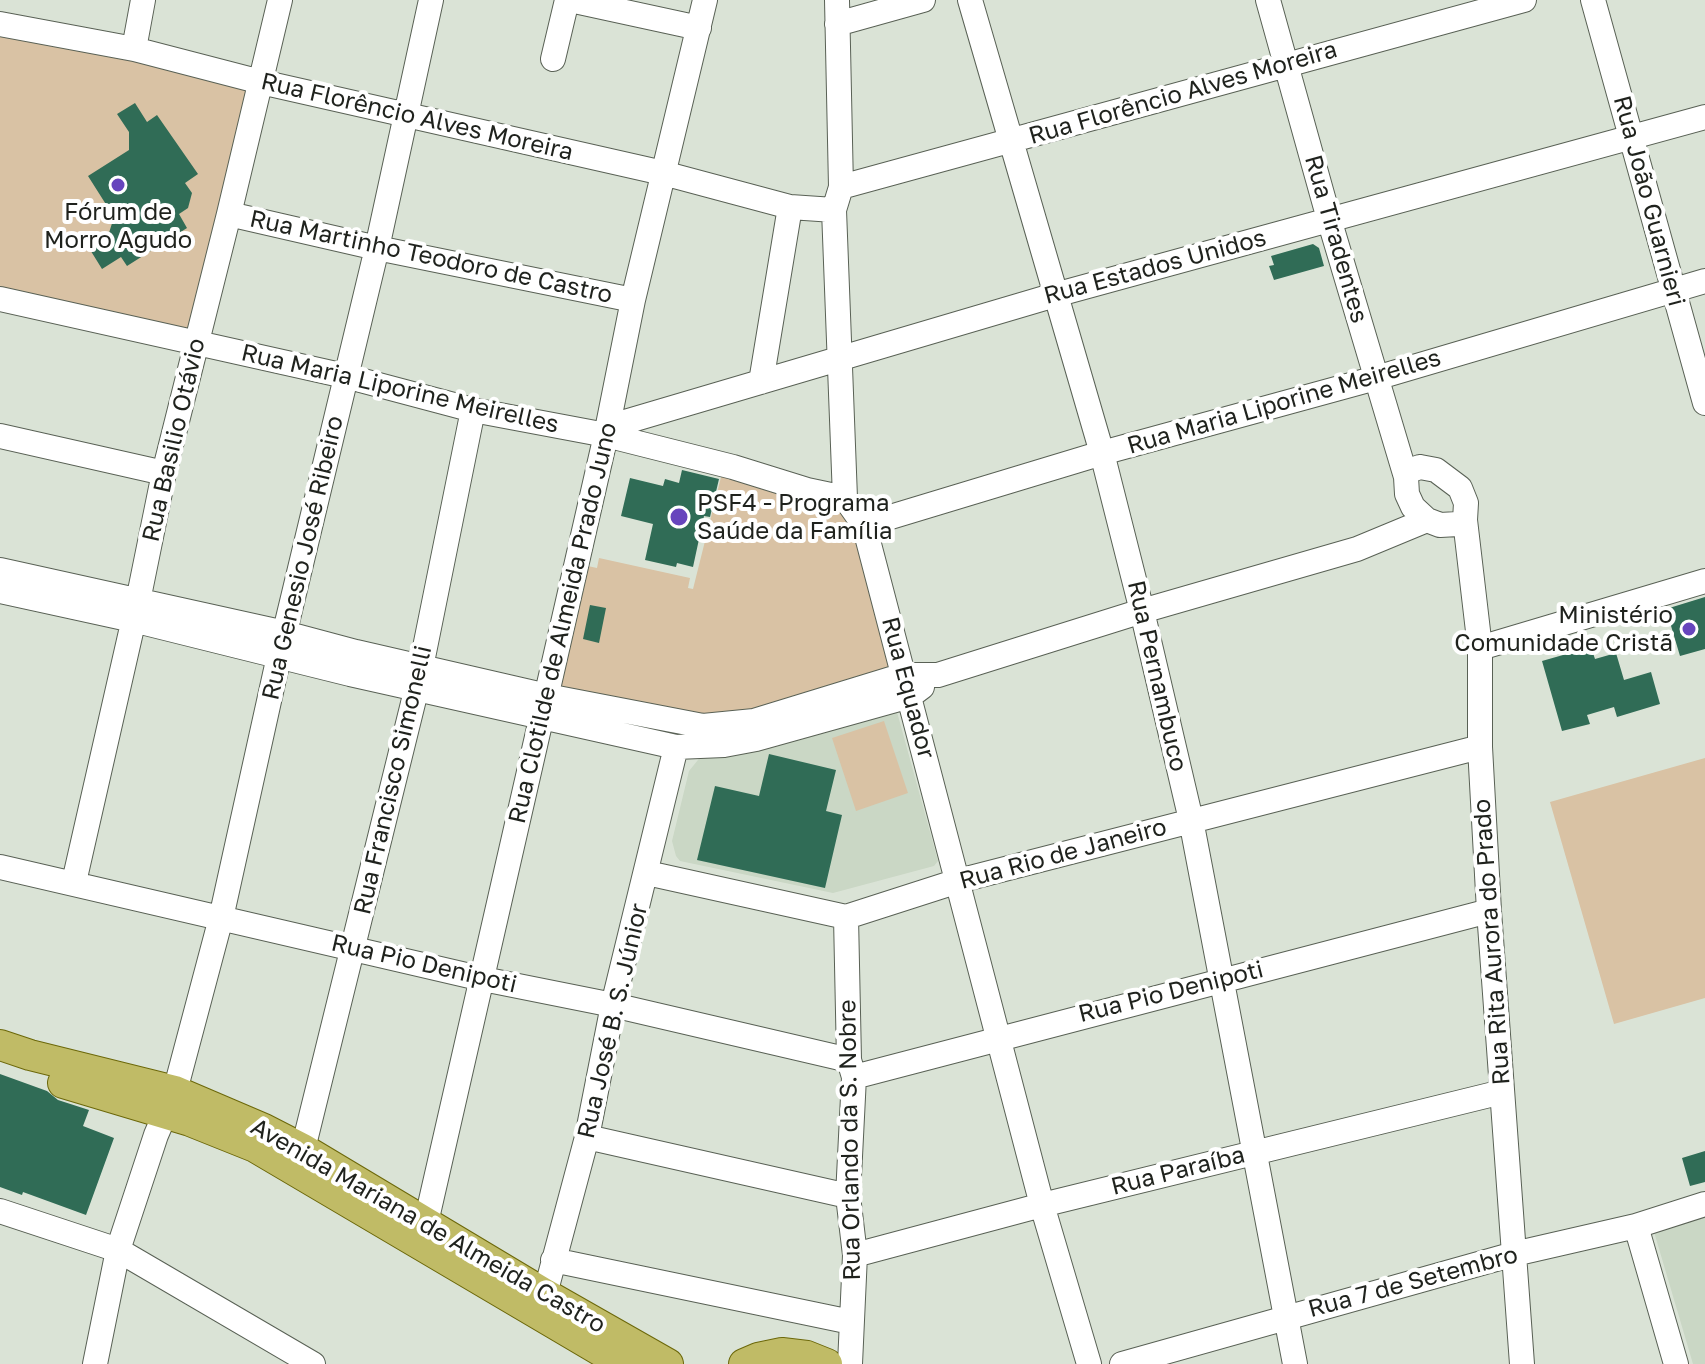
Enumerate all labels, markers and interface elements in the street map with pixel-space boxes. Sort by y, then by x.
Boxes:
street label: Rua Florêncio Alves Moreira [1026,35,1340,151]
street label: Rua Florêncio Alves Moreira [258,67,576,167]
street label: Rua João Guarnieri [1607,93,1691,309]
street label: Rua Tiradentes [1298,152,1374,326]
marker: Fórum de Morro Agudo [109,176,127,194]
place label: Fórum de Morro Agudo [44,198,192,254]
street label: Rua Martinho Teodoro de Castro [247,204,615,310]
street label: Rua Estados Unidos [1041,223,1269,311]
street label: Rua Basilio Otávio [137,335,211,545]
street label: Rua Maria Liporine Meirelles [238,338,562,440]
street label: Rua Maria Liporine Meirelles [1124,343,1444,461]
street label: Rua Genesio José Ribeiro [256,413,350,703]
street label: Rua Clotilde de Almeida Prado Juno [503,420,623,826]
place label: PSF4 - Programa Saúde da Família [697,489,893,545]
marker: PSF4 - Programa Saúde da Família [668,506,690,528]
street label: Rua Pernambuco [1121,578,1193,774]
place label: Ministério Comunidade Cristã [1454,601,1673,657]
street label: Rua Equador [875,614,941,762]
marker: Ministério Comunidade Cristã [1680,620,1698,638]
street label: Rua Francisco Simonelli [348,643,438,917]
street label: Rua Rita Aurora do Prado [1468,798,1516,1086]
street label: Rua Rio de Janeiro [956,812,1170,896]
street label: Rua José B. S. Júnior [572,901,654,1141]
street label: Rua Pio Denipoti [328,929,520,999]
street label: Rua Pio Denipoti [1076,955,1266,1029]
street label: Rua Orlando da S. Nobre [833,999,867,1281]
street label: Avenida Mariana de Almeida Castro [246,1112,610,1340]
street label: Rua Paraíba [1108,1140,1248,1202]
street label: Rua 7 de Setembro [1305,1240,1521,1324]

